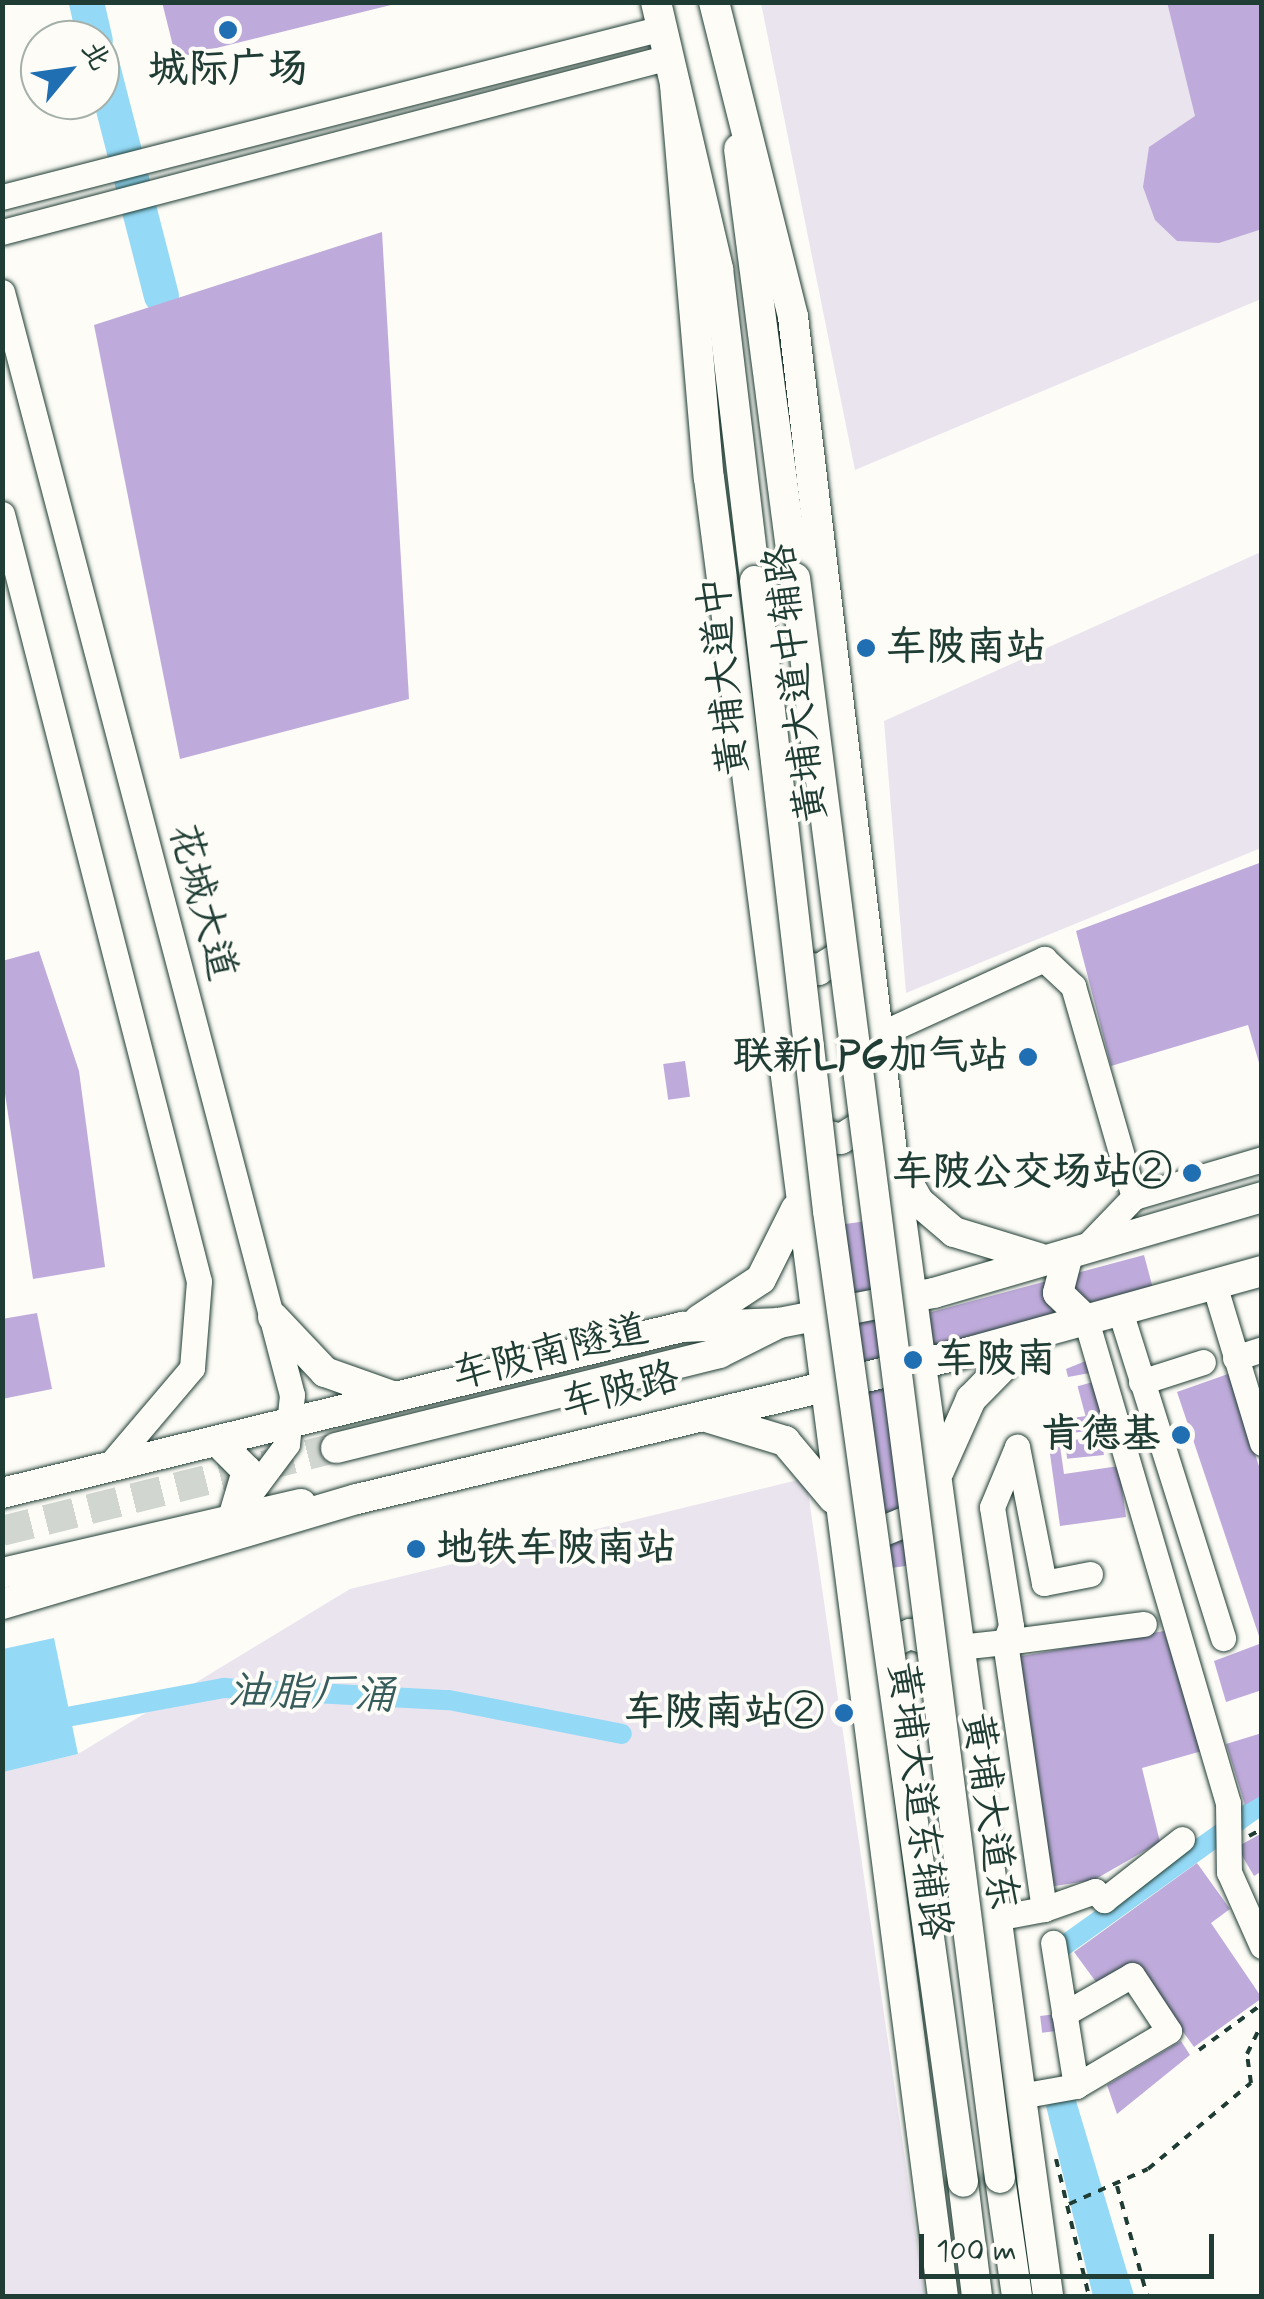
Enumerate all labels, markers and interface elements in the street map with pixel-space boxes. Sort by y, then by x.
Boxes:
marker: 城际广场 [217,19,239,41]
north arrow [20,20,120,120]
text: 北 [72,35,118,77]
place label: 城际广场 [148,46,308,94]
street label: 黄埔大道中辅路 [756,541,838,825]
street label: 黄埔大道中 [691,574,759,778]
place label: 车陂南站 [886,624,1046,672]
marker: 车陂南站 [855,637,877,659]
street label: 花城大道 [158,819,246,985]
place label: 联新LPG加气站 [733,1033,1008,1081]
marker: 联新LPG加气站 [1017,1046,1039,1068]
place label: 车陂公交场站② [892,1149,1172,1197]
marker: 车陂公交场站② [1181,1162,1203,1184]
street label: 车陂南隧道 [447,1306,653,1400]
place label: 车陂南 [936,1336,1056,1384]
marker: 车陂南 [900,1347,926,1373]
street label: 车陂路 [556,1353,684,1429]
place label: 肯德基 [1041,1411,1161,1459]
marker: 肯德基 [1170,1424,1192,1446]
place label: 地铁车陂南站 [436,1525,676,1573]
marker: 地铁车陂南站 [405,1538,427,1560]
street label: 黄埔大道东辅路 [877,1659,959,1943]
water label: 油脂厂涌 [227,1667,397,1723]
place label: 车陂南站② [624,1689,824,1737]
marker: 车陂南站② [833,1702,855,1724]
street label: 黄埔大道东 [951,1710,1027,1914]
scale bar [924,2214,1219,2276]
text: 100 m [936,2232,1017,2271]

